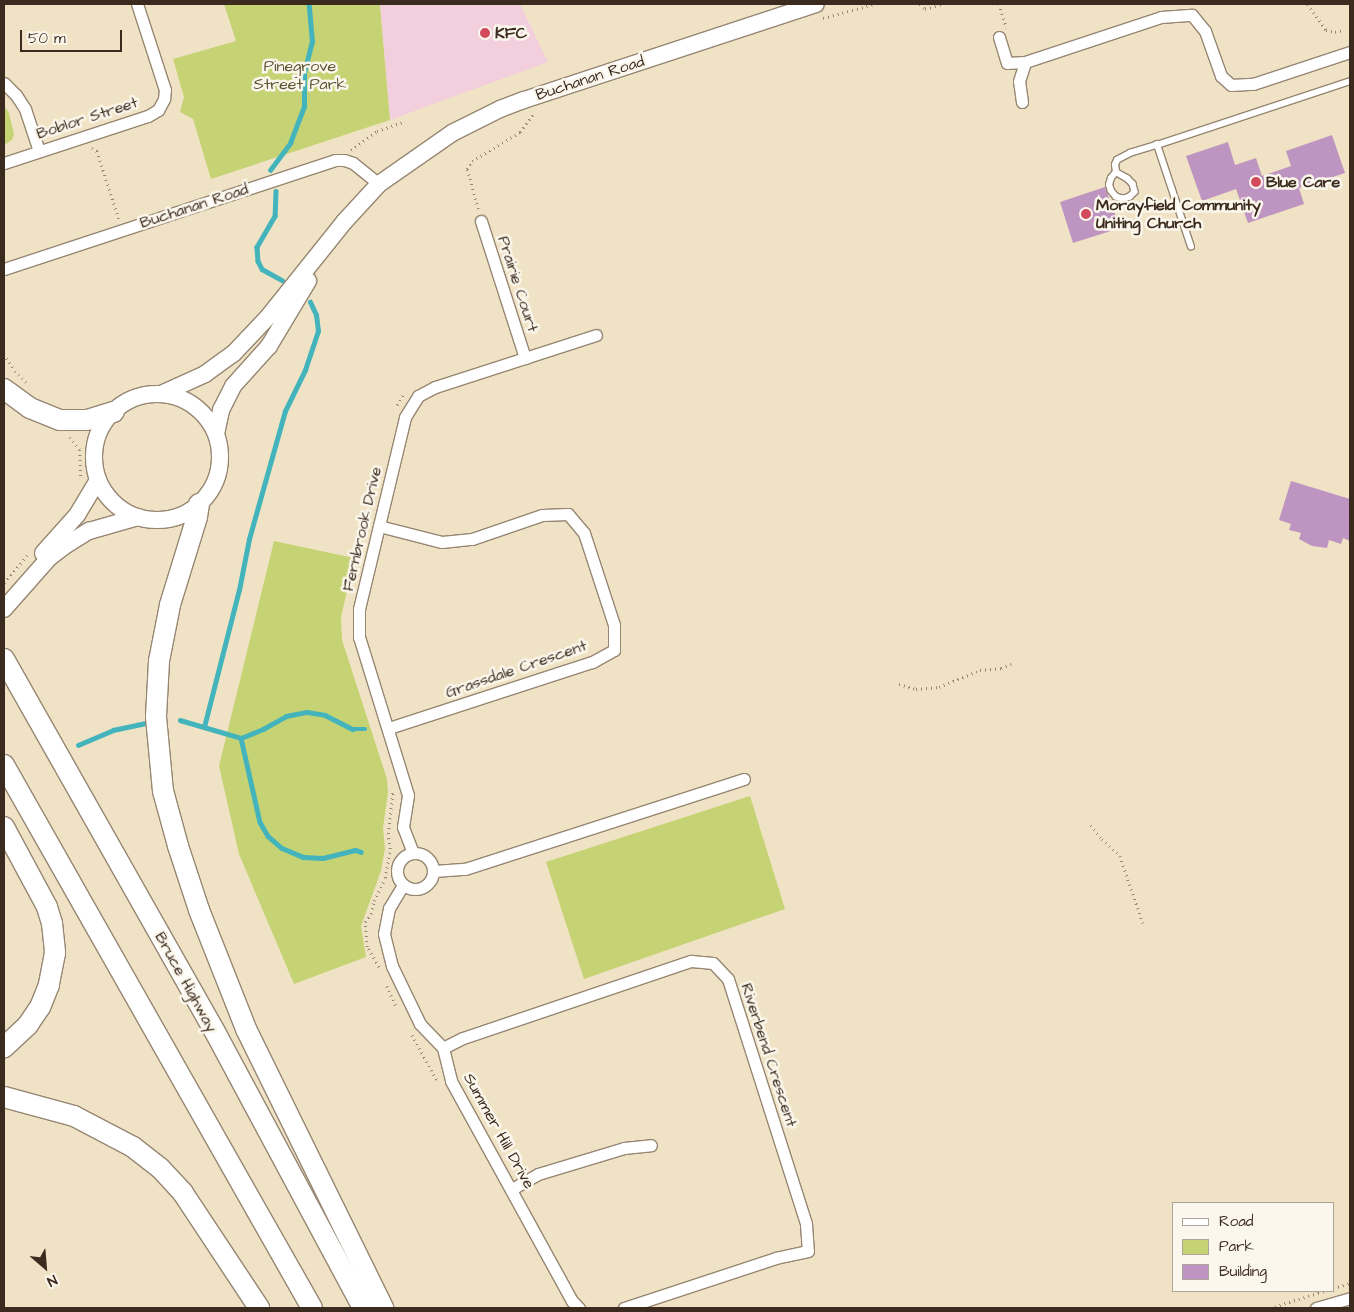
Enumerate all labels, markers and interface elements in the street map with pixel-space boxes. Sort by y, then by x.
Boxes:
scale bar [22,20,125,52]
place label: KFC [495,23,527,43]
marker: KFC [479,27,491,39]
text: 50 m [28,28,66,49]
street label: Buchanan Road [533,51,647,105]
park label: Pinegrove Street Park [254,56,346,94]
street label: Boblor Street [34,93,140,143]
place label: Blue Care [1266,172,1340,192]
marker: Blue Care [1250,176,1262,188]
street label: Buchanan Road [137,179,251,233]
place label: Morayfield Community Uniting Church [1096,195,1261,233]
marker: Morayfield Community Uniting Church [1080,208,1092,220]
street label: Prairie Court [493,234,543,334]
street label: Fernbrook Drive [338,465,386,593]
street label: Grassdale Crescent [443,636,589,702]
street label: Bruce Highway [151,929,221,1035]
street label: Riverbend Crescent [737,981,801,1129]
street label: Summer Hill Drive [459,1070,539,1192]
legend [1172,1202,1334,1292]
text: Road [1219,1211,1253,1232]
text: Park [1219,1236,1254,1257]
north arrow [20,1242,70,1292]
text: Building [1219,1261,1267,1282]
text: N [43,1269,60,1291]

